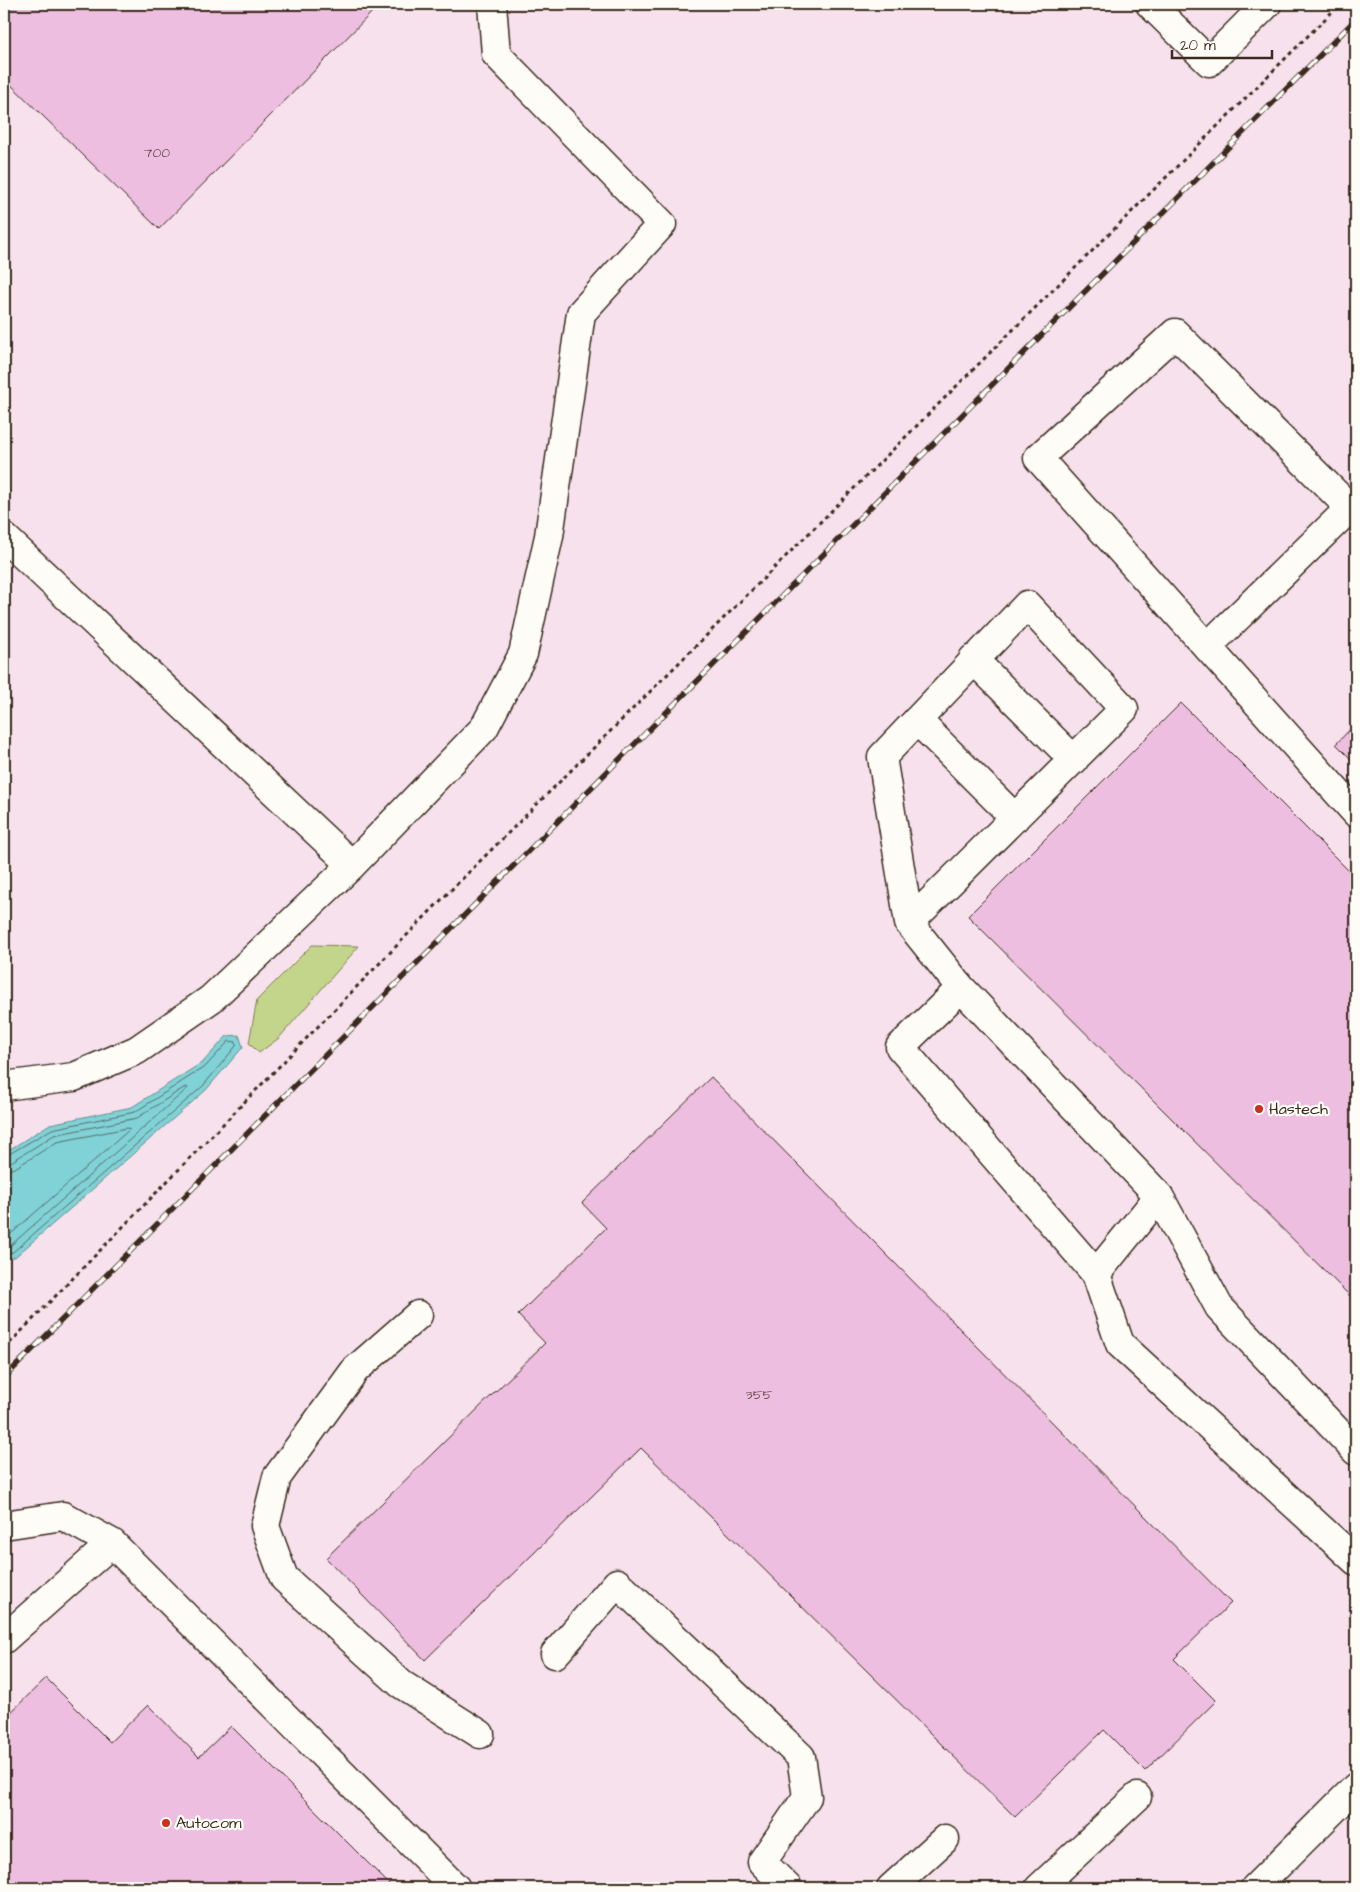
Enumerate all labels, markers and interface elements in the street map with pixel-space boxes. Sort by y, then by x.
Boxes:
scale bar [1172,28,1272,60]
text: 20 m [1180,35,1216,56]
house number: 700 [144,143,170,163]
place label: Hastech [1269,1098,1328,1120]
marker: Hastech [1253,1103,1265,1115]
house number: 355 [746,1385,773,1405]
place label: Autocom [176,1812,242,1834]
marker: Autocom [160,1817,172,1829]

